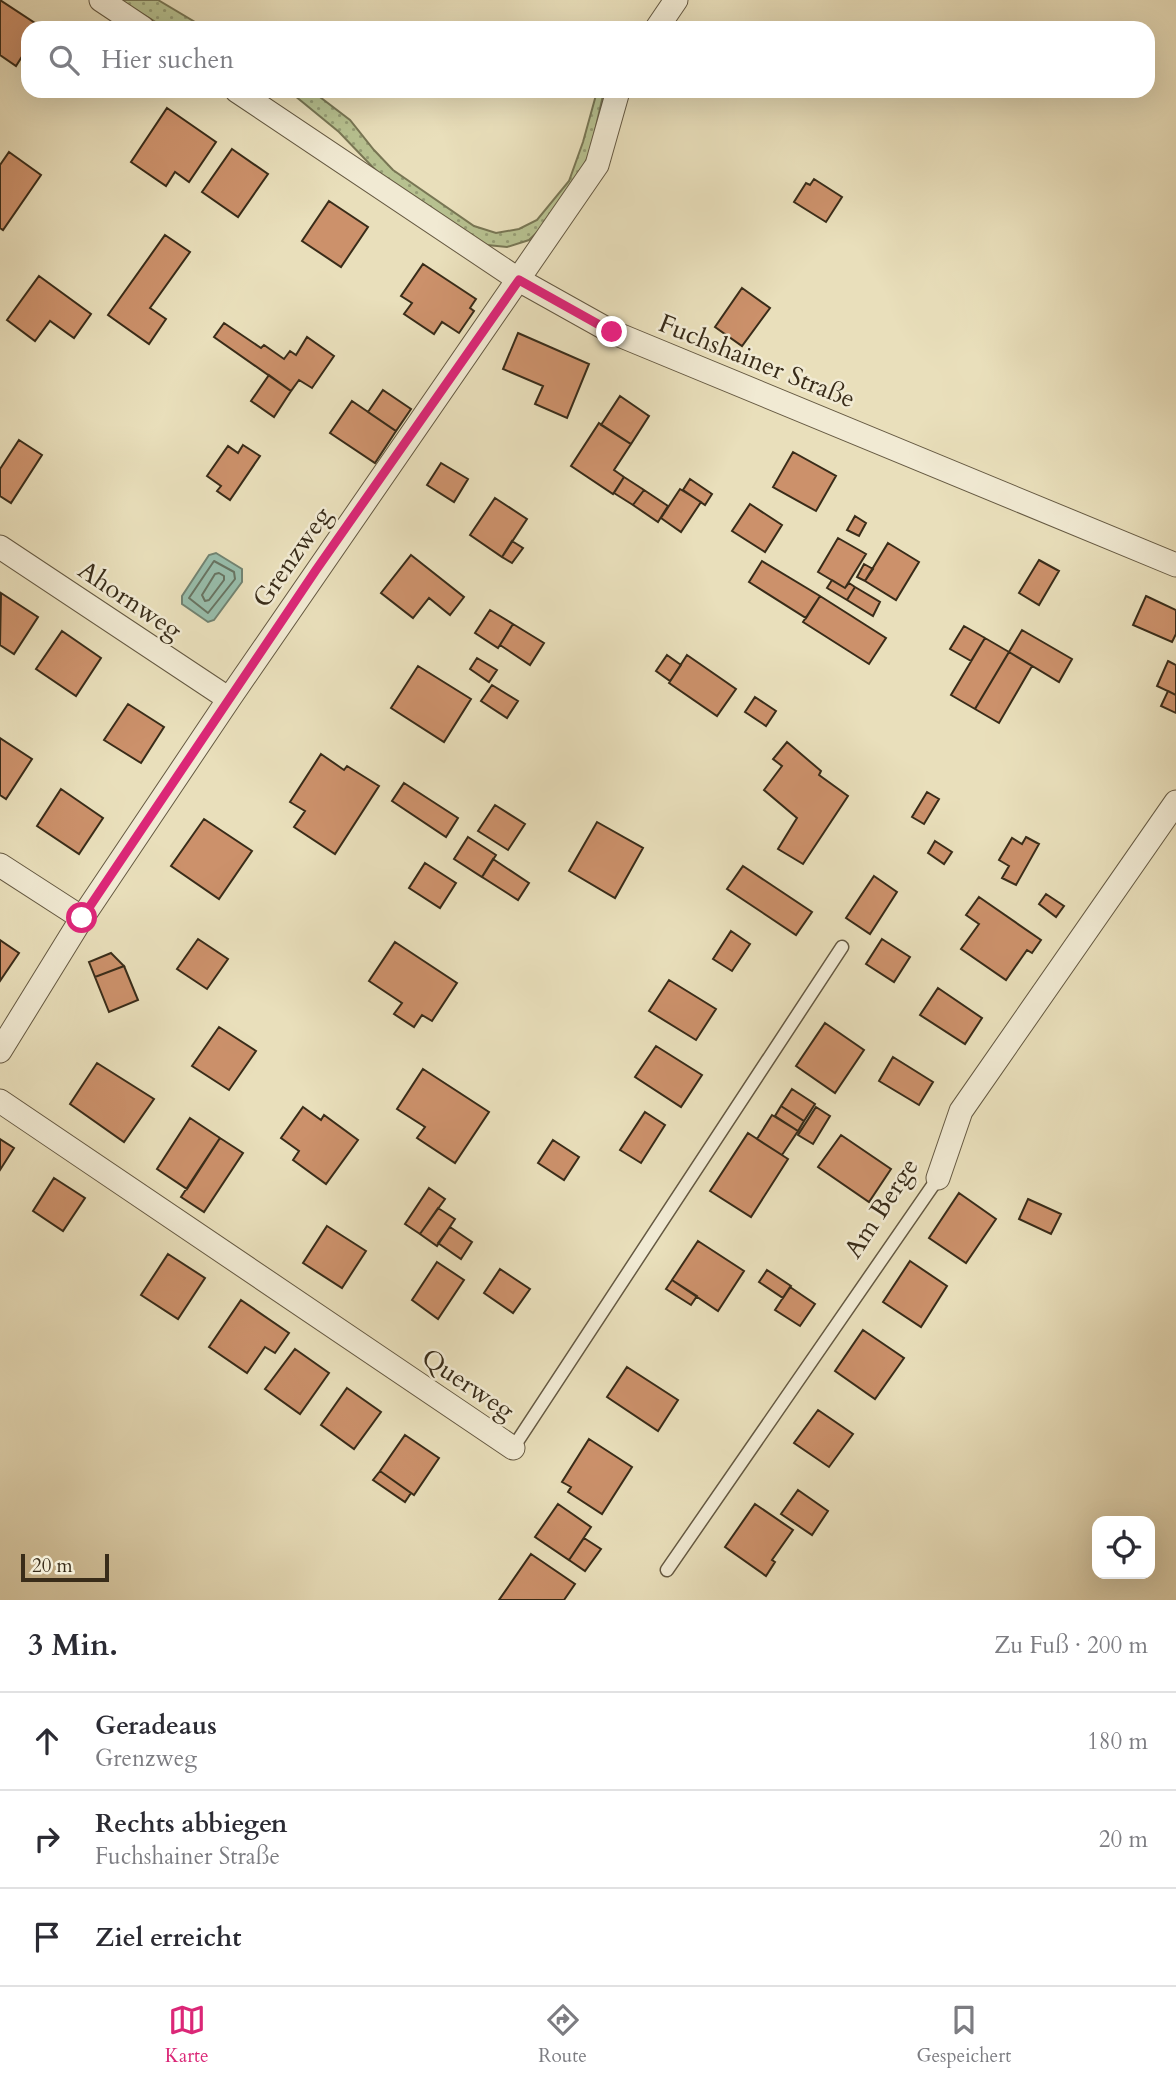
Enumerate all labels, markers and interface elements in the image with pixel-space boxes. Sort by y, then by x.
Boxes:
search box [21,21,1155,98]
icon: search [45,41,83,79]
text: Hier suchen [101,42,234,77]
street label: Fuchshainer Straße [654,306,860,416]
route end [596,316,627,347]
street label: Grenzweg [245,499,340,614]
street label: Ahornweg [71,552,189,648]
route start [66,902,97,933]
street label: Am Berge [836,1151,926,1265]
street label: Querweg [415,1340,522,1428]
map controls [1092,1516,1155,1579]
button: locate [1092,1516,1155,1579]
scale bar [21,1551,108,1583]
text: 20 m [32,1553,73,1579]
text: 3 Min. [28,1625,118,1666]
text: Zu Fuß · 200 m [994,1630,1148,1661]
text: Geradeaus [95,1708,217,1743]
icon: ahead [28,1722,66,1760]
text: 180 m [1087,1726,1148,1757]
text: Grenzweg [95,1743,197,1774]
text: Rechts abbiegen [95,1806,287,1841]
icon: right [28,1820,66,1858]
text: 20 m [1099,1824,1148,1855]
text: Fuchshainer Straße [95,1841,280,1872]
icon: arrive [28,1918,66,1956]
text: Ziel erreicht [95,1920,241,1955]
tab: Karte [165,2001,209,2069]
tab: Route [538,2001,587,2069]
tab: Gespeichert [916,2001,1011,2069]

